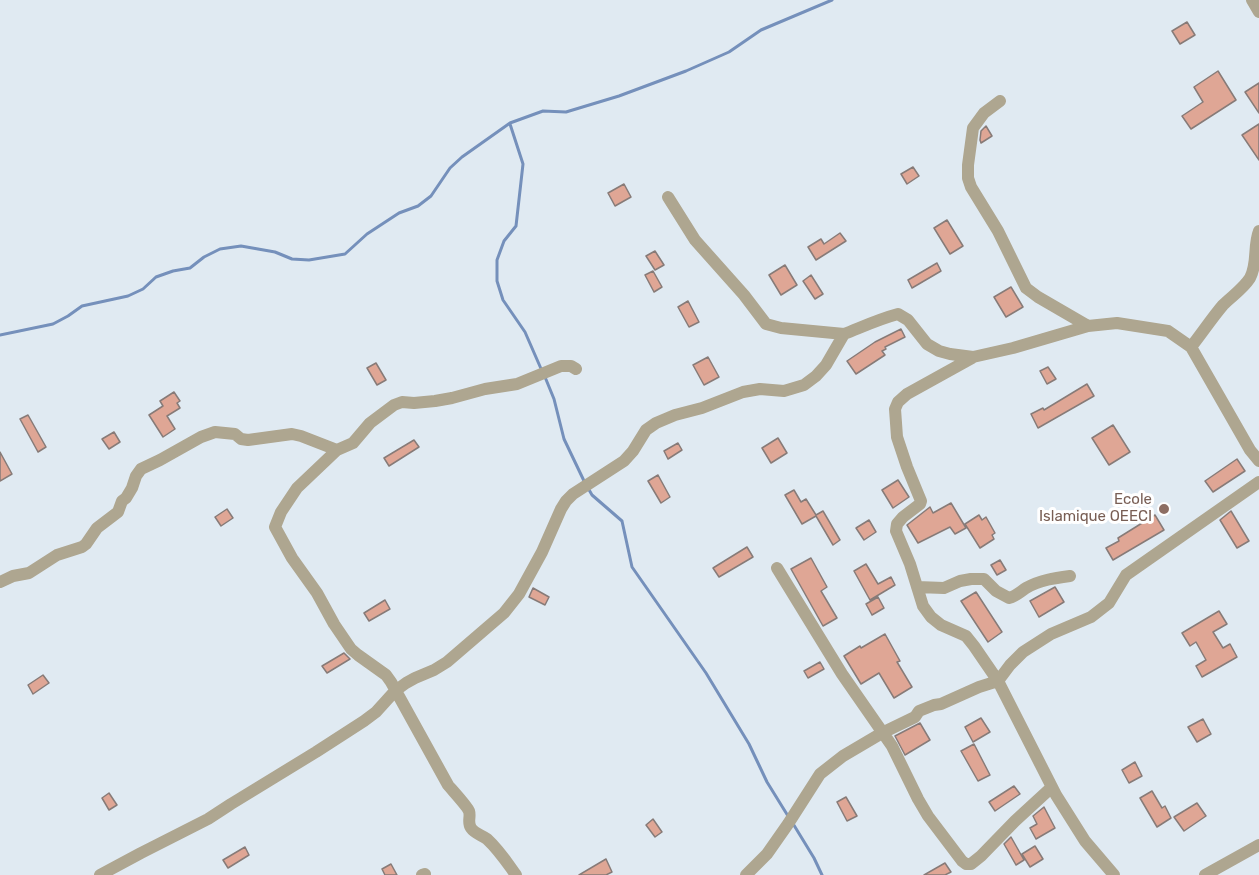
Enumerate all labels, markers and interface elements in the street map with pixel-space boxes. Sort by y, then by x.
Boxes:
place label: Ecole Islamique OEECI [1039,491,1152,526]
marker: Ecole Islamique OEECI [1157,502,1171,516]

